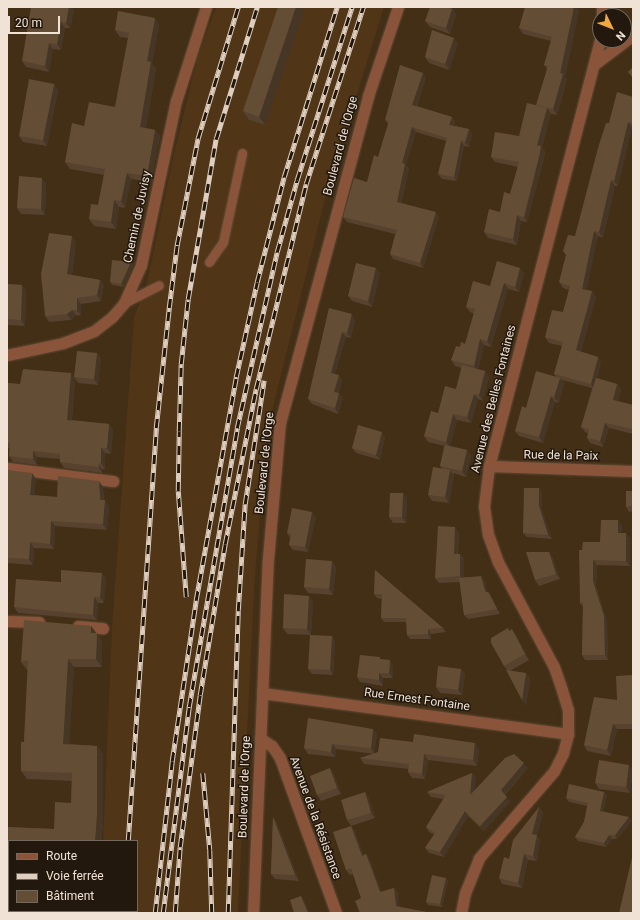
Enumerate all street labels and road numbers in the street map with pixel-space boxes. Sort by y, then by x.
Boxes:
street label: Boulevard de l'Orge [321,95,361,197]
street label: Chemin de Juvisy [121,170,155,264]
street label: Avenue des Belles Fontaines [469,323,519,475]
street label: Boulevard de l'Orge [252,411,278,515]
street label: Rue de la Paix [523,448,599,464]
street label: Rue Ernest Fontaine [363,685,471,715]
street label: Boulevard de l'Orge [236,736,254,838]
street label: Avenue de la Résistance [286,755,344,881]

